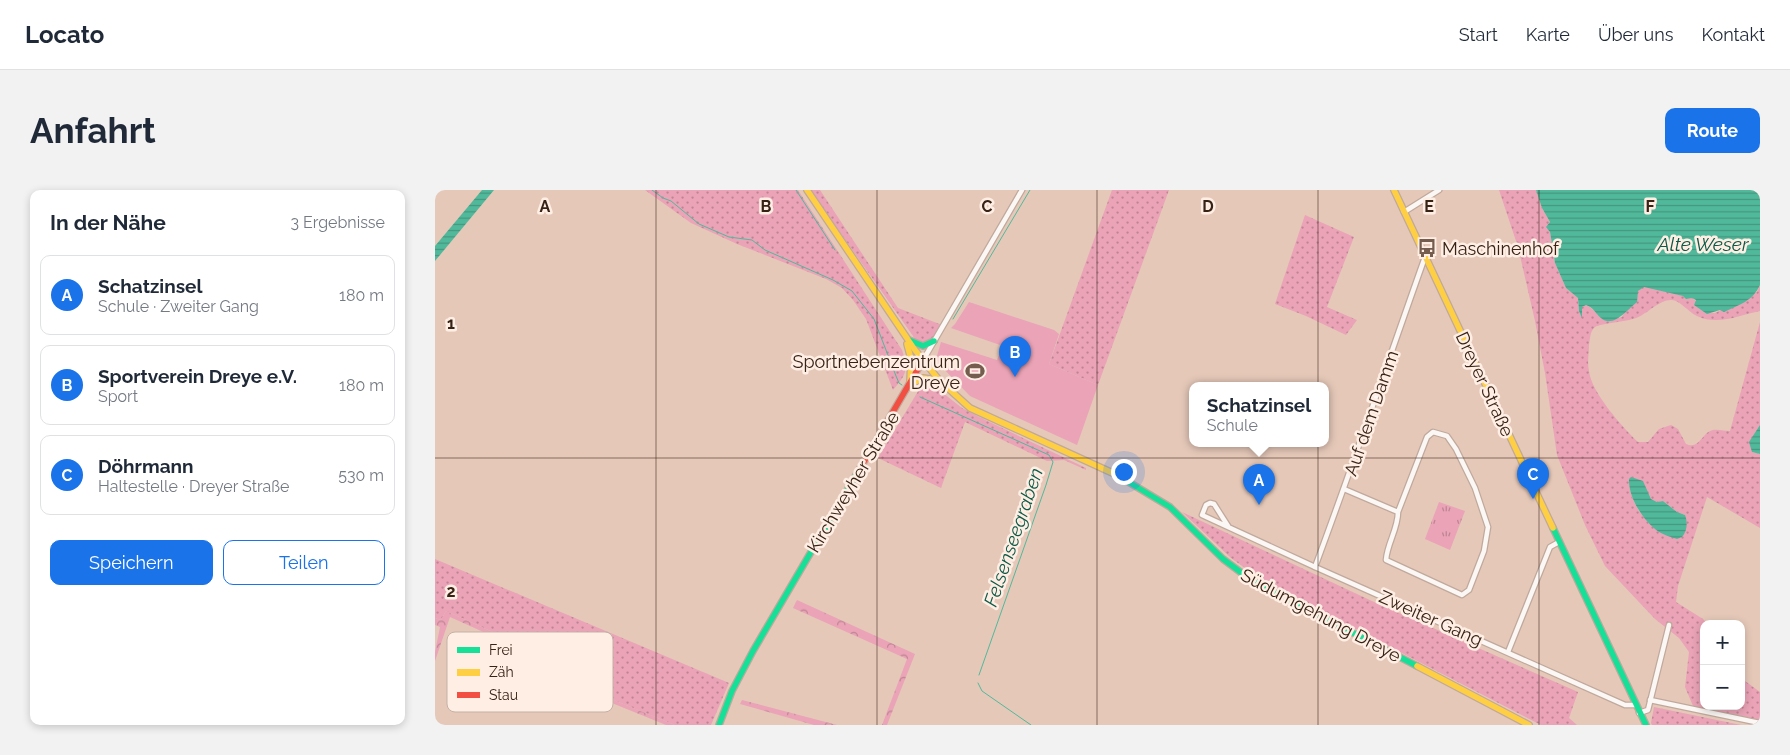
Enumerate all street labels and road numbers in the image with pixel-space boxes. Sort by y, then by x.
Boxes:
street label: Dreyer Straße [1452,328,1519,440]
street label: Auf dem Damm [1340,347,1402,479]
street label: Kirchweyher Straße [803,407,904,556]
street label: Südumgehung Dreye [1237,564,1405,666]
street label: Zweiter Gang [1376,586,1486,650]

